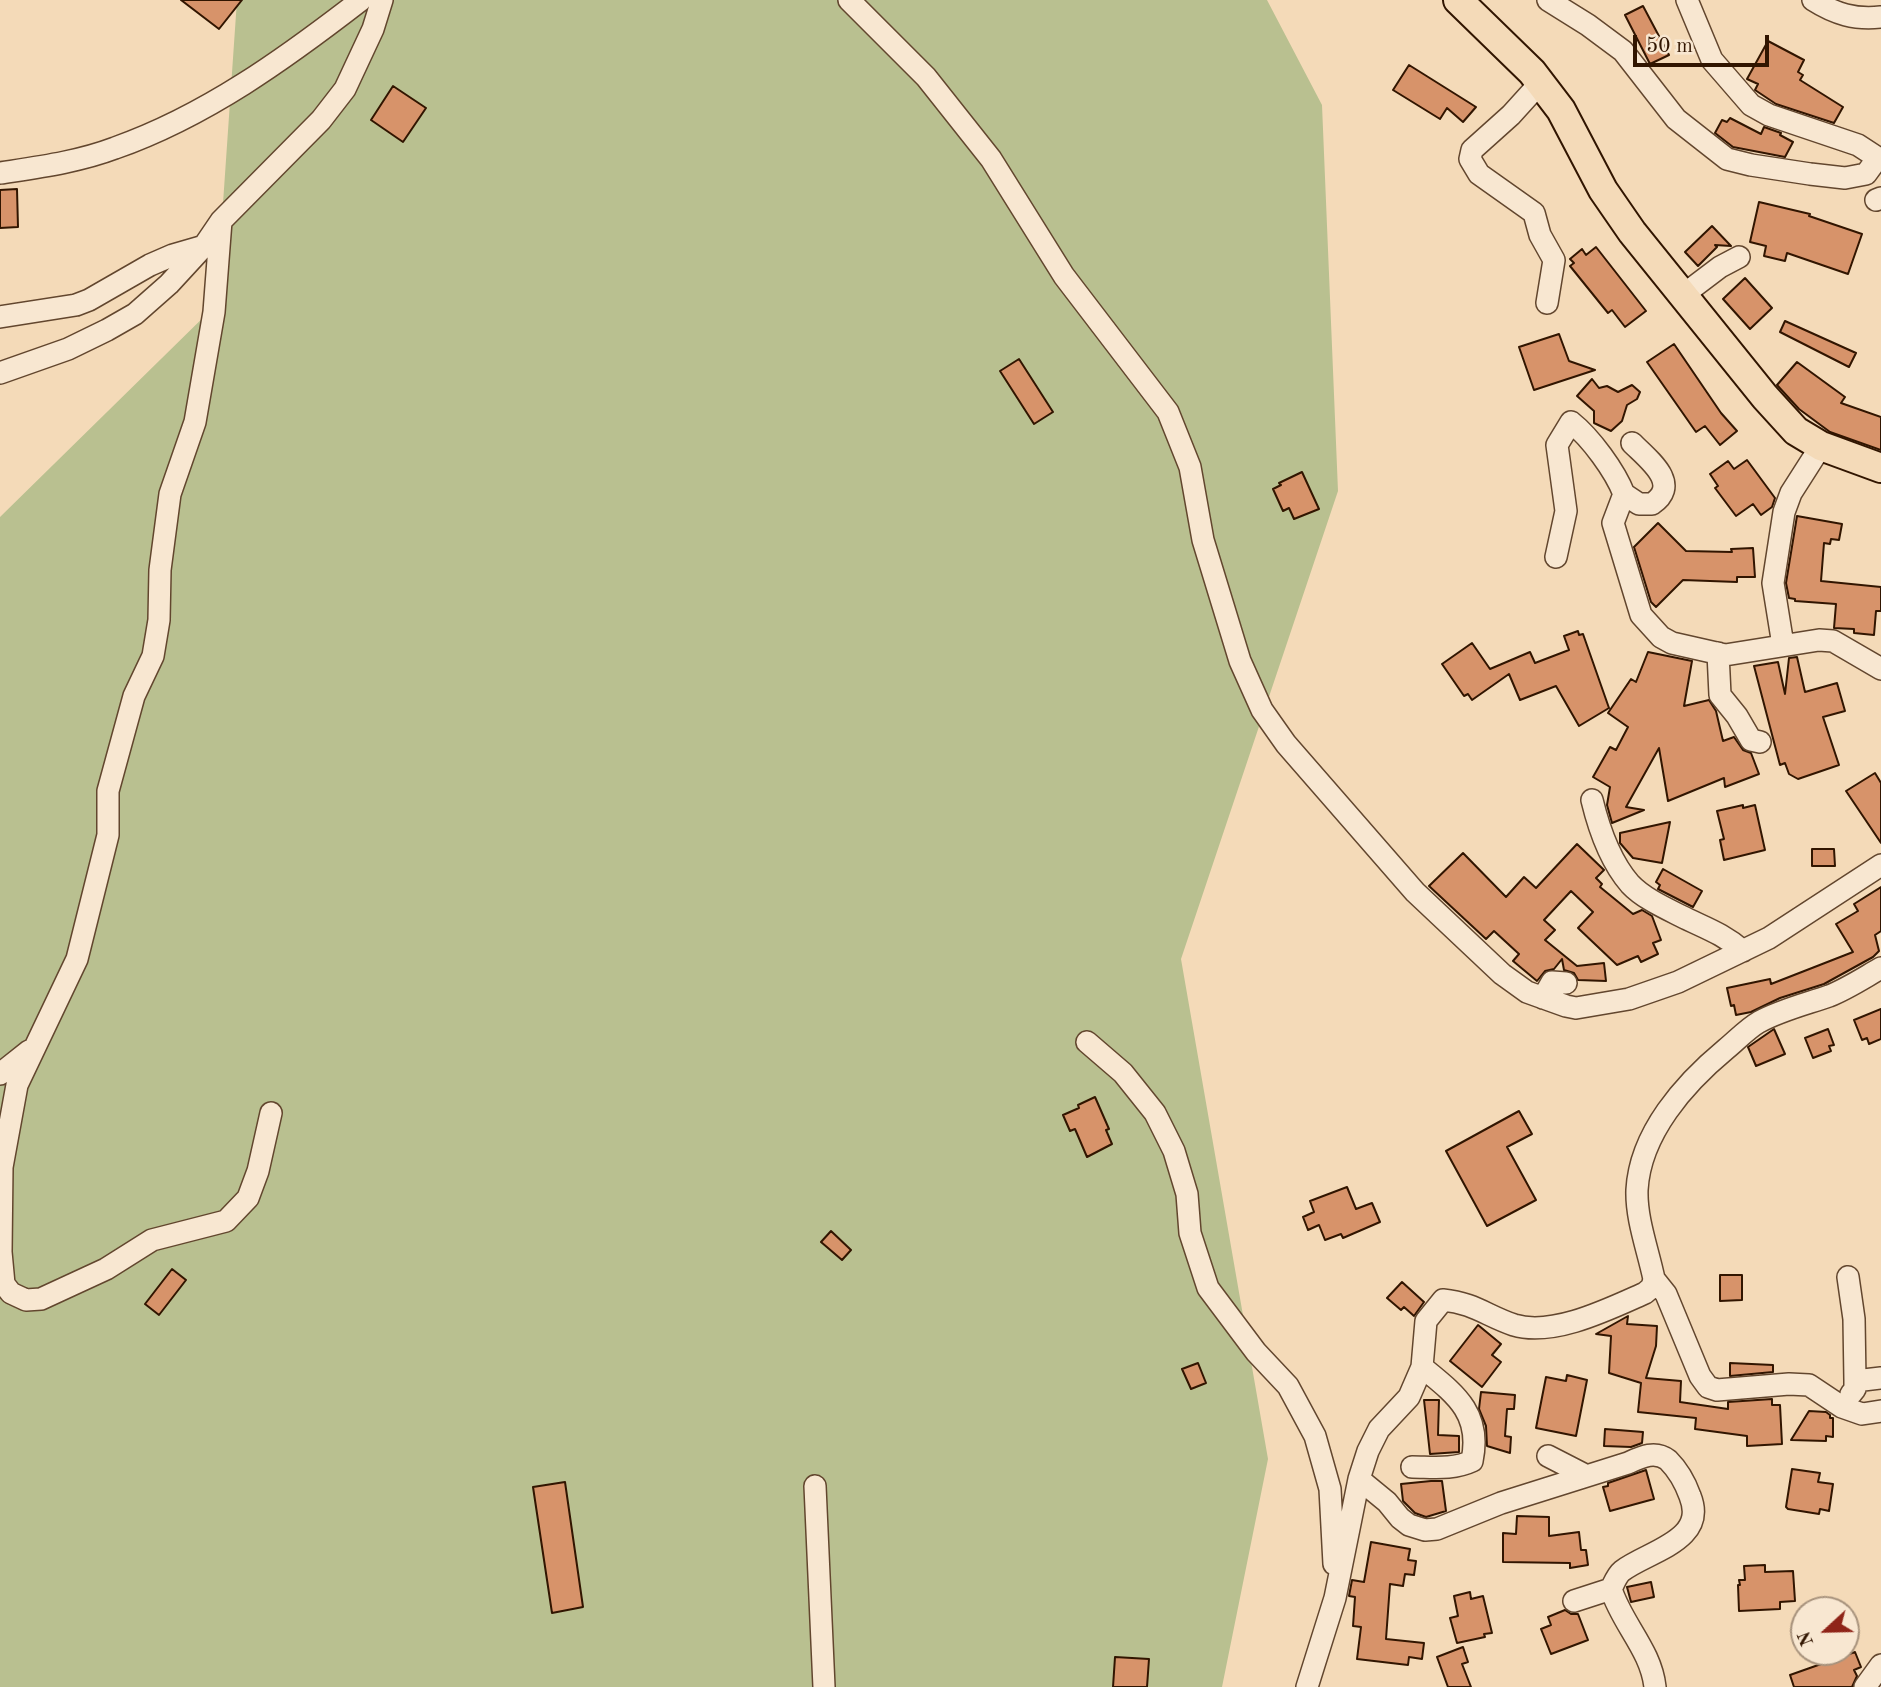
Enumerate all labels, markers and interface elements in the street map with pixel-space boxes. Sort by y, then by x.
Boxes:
scale bar [1636,21,1772,65]
text: 50 m [1646,36,1693,57]
north arrow [1790,1596,1860,1666]
text: N [1795,1628,1818,1649]

